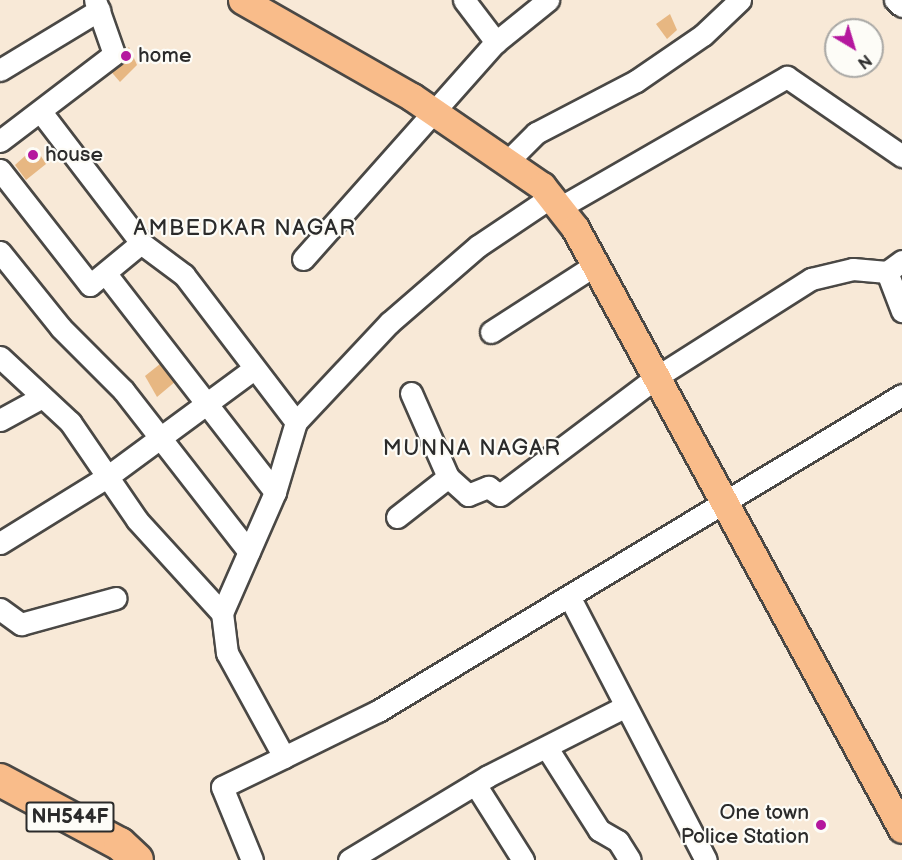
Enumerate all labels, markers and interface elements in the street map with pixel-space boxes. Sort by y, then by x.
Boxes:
north arrow [824,18,884,78]
place label: home [138,43,191,69]
marker: home [119,49,133,63]
text: N [854,50,875,72]
place label: house [45,142,103,168]
marker: house [26,148,40,162]
district label: AMBEDKAR NAGAR [134,216,356,242]
district label: MUNNA NAGAR [383,436,561,462]
road number: NH544F [25,800,115,834]
place label: One town Police Station [680,800,809,850]
marker: One town Police Station [814,818,828,832]

